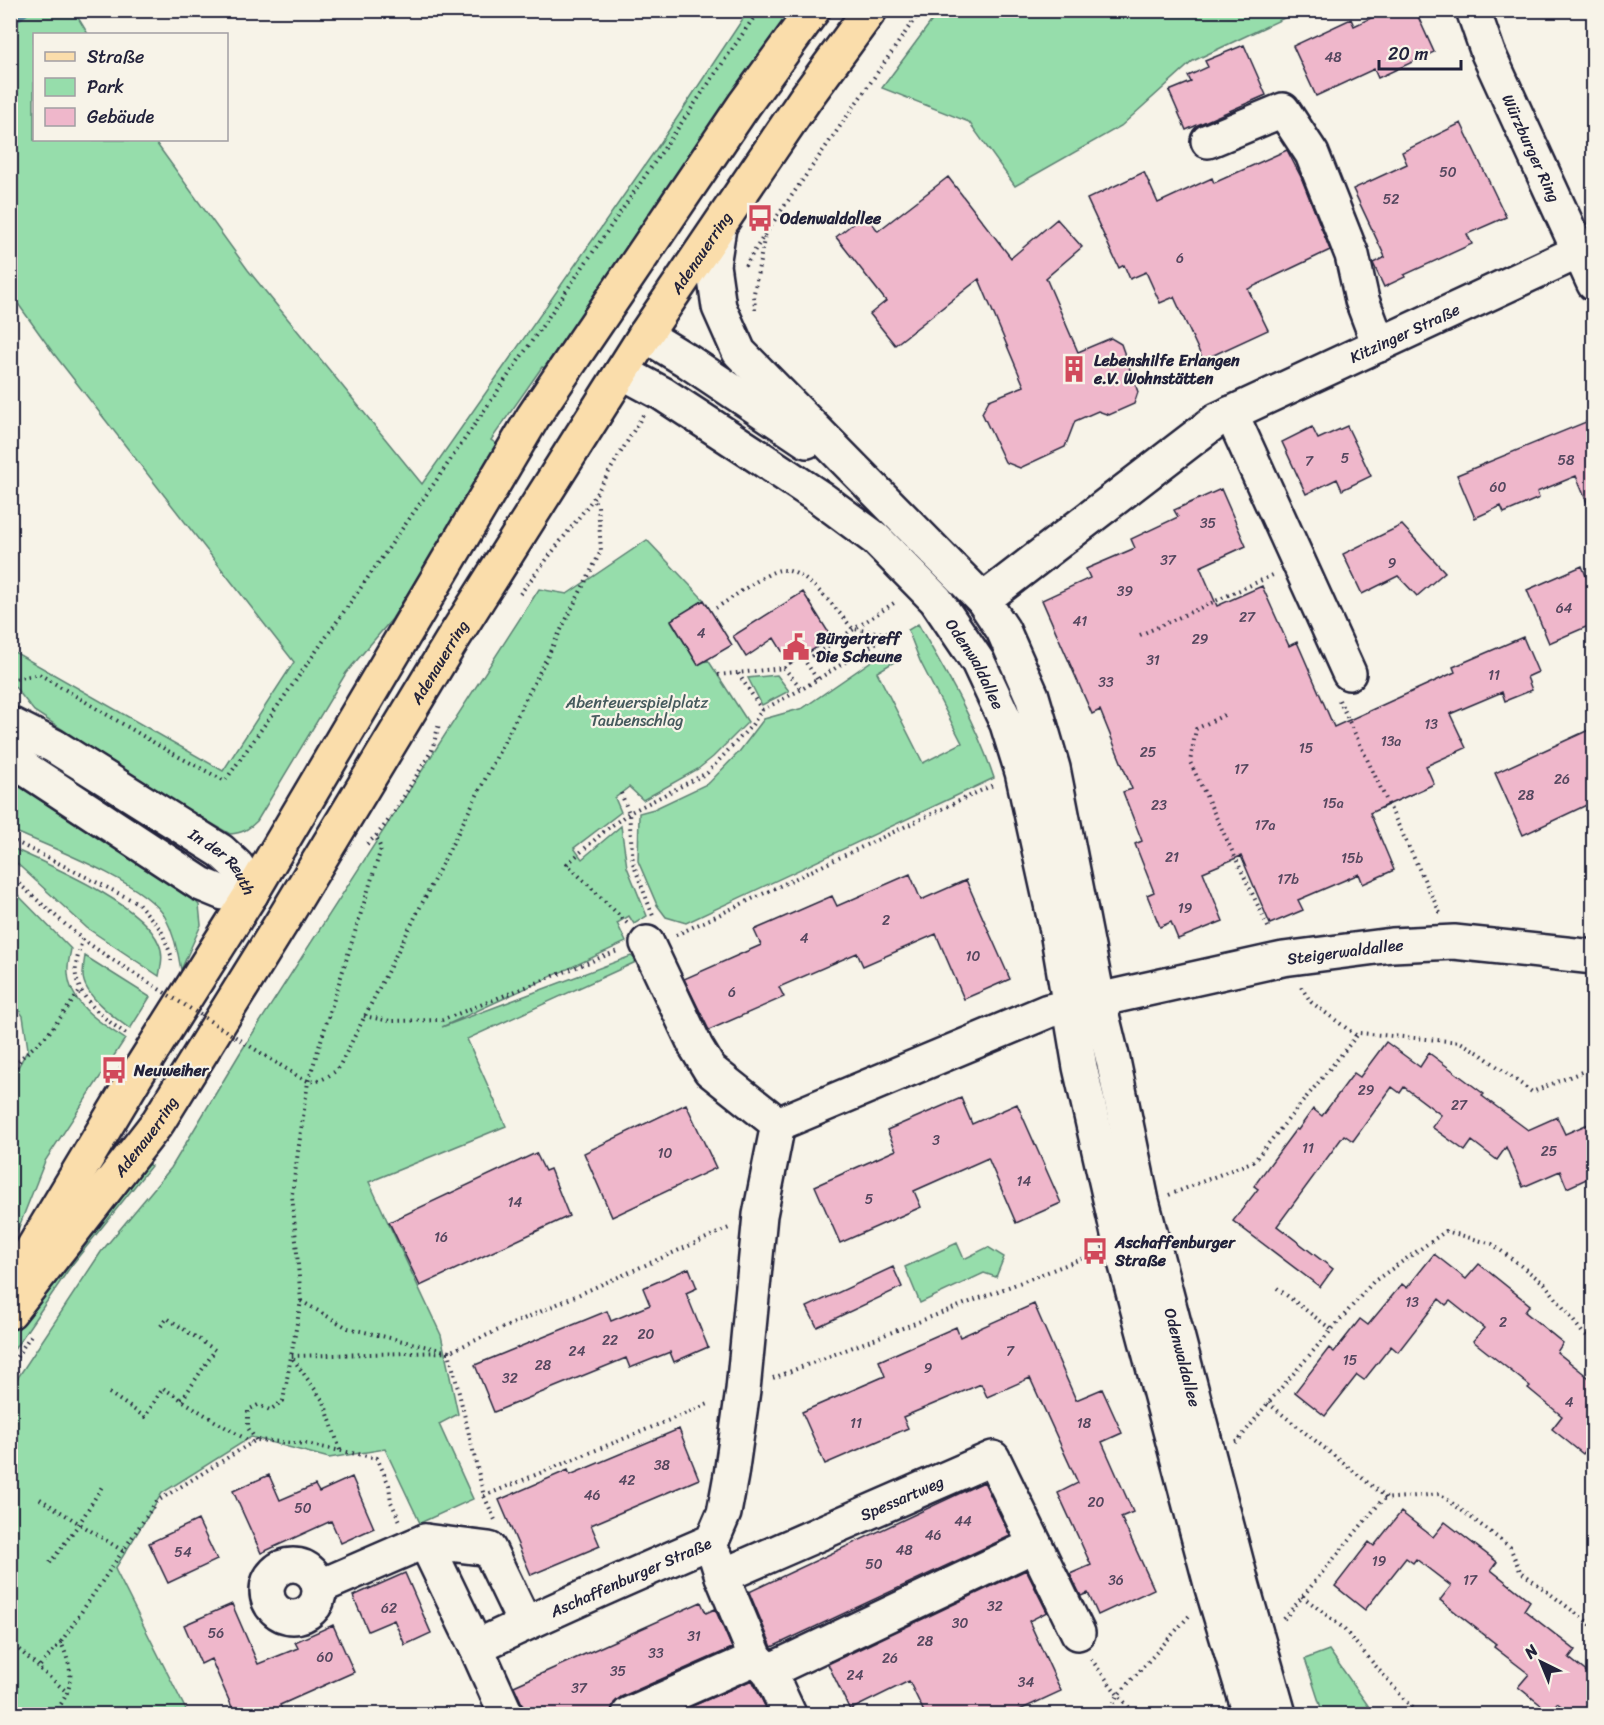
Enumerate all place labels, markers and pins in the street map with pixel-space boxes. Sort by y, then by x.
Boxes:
bus stop icon: Odenwaldallee [745,203,775,233]
place label: Odenwaldallee [779,204,882,233]
place label: Lebenshilfe Erlangen e.V. Wohnstätten [1093,346,1240,393]
building icon: Lebenshilfe Erlangen e.V. Wohnstätten [1059,354,1089,384]
place label: Bürgertreff Die Scheune [816,624,903,671]
public building icon: Bürgertreff Die Scheune [781,632,811,662]
bus stop icon: Neuweiher [99,1055,129,1085]
place label: Neuweiher [133,1056,210,1085]
place label: Aschaffenburger Straße [1114,1228,1236,1275]
bus stop icon: Aschaffenburger Straße [1080,1236,1110,1266]

